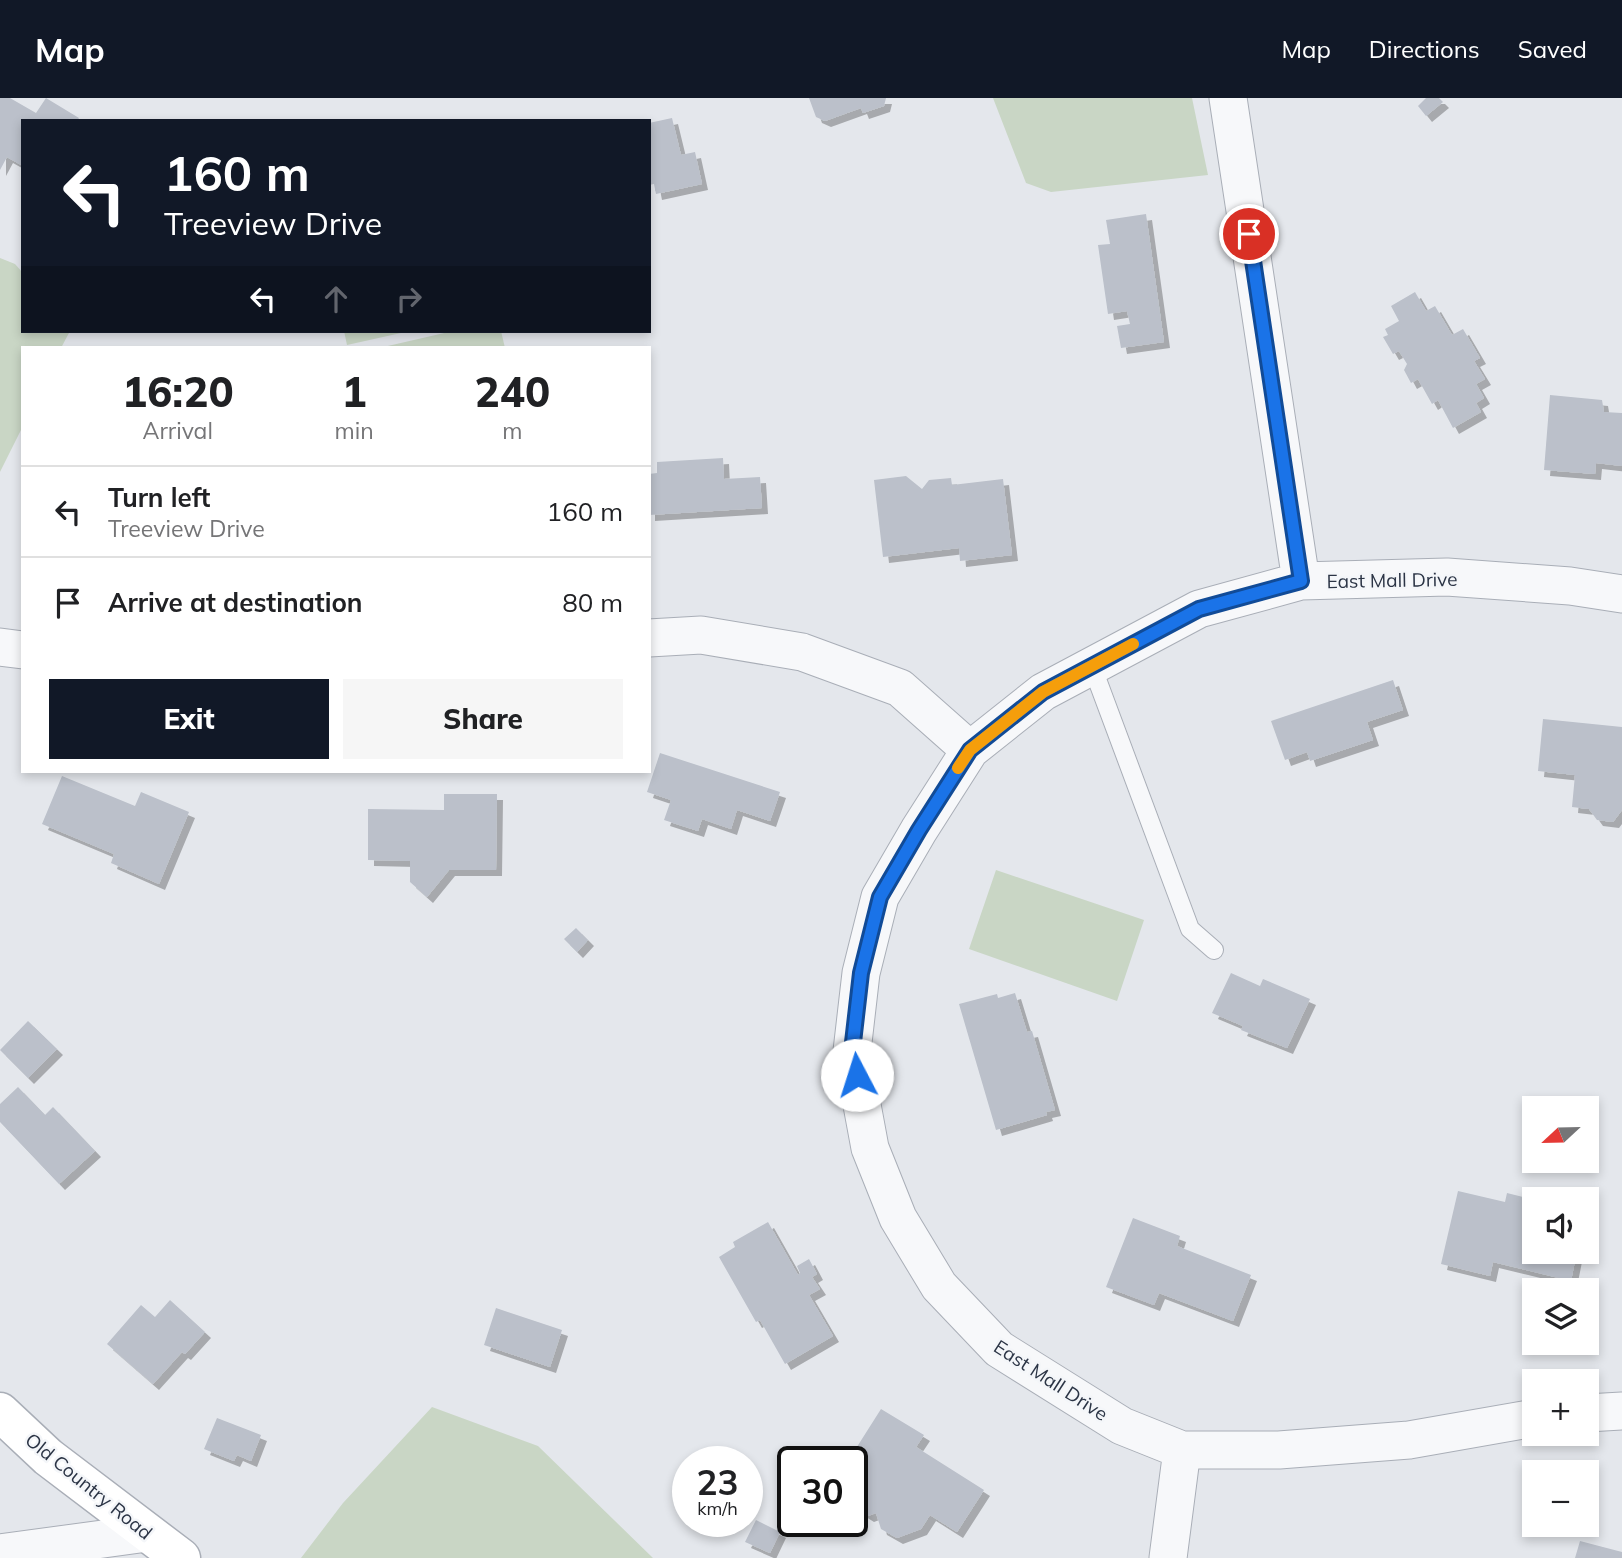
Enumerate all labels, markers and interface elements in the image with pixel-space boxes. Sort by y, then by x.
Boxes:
text: Map [35,29,105,70]
text: Map [1281,34,1331,64]
text: Directions [1369,34,1480,64]
text: Saved [1518,34,1587,64]
text: 160 m [164,142,310,203]
icon: left [49,147,140,238]
text: Treeview Drive [164,203,382,243]
pin [1219,204,1279,264]
icon: arrive [1230,215,1268,253]
icon: left [244,280,282,318]
icon: ahead [317,280,355,318]
icon: right [390,280,428,318]
text: 16:20 [122,365,234,418]
text: 1 [341,365,367,418]
text: 240 [475,365,550,418]
text: Arrival [143,416,213,445]
text: min [334,416,374,445]
text: m [502,416,522,445]
text: Turn left [108,481,210,514]
icon: left [49,493,87,531]
text: 160 m [547,495,623,528]
text: Treeview Drive [108,514,265,543]
street label: East Mall Drive [1326,567,1458,593]
icon: arrive [49,584,87,622]
text: Arrive at destination [108,586,363,619]
text: 80 m [562,586,623,619]
button: Exit [49,679,329,759]
button: Share [343,679,623,759]
position arrow [820,1038,894,1112]
north arrow [1522,1096,1600,1172]
map controls [1522,1096,1599,1537]
button: sound [1522,1187,1599,1264]
button: layers [1522,1278,1599,1355]
street label: East Mall Drive [990,1334,1112,1426]
button: + [1522,1369,1599,1446]
street label: Old Country Road [21,1427,157,1545]
speed limit sign: 30 [777,1446,868,1537]
text: 23 [696,1460,739,1504]
button: − [1522,1460,1599,1537]
text: km/h [697,1497,738,1520]

